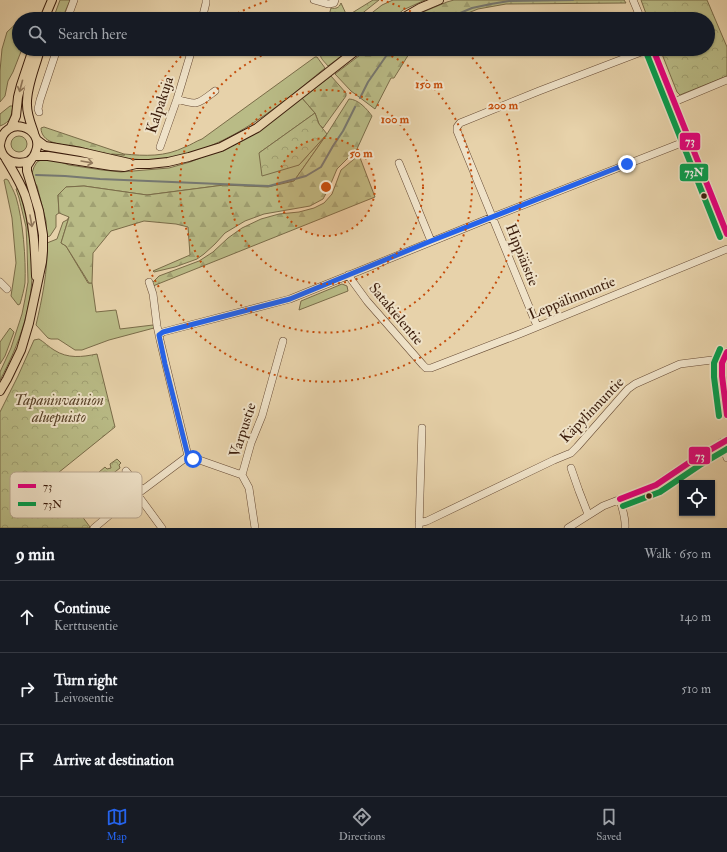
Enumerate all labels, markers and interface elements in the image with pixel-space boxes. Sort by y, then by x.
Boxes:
search box [12,12,715,56]
icon: search [26,23,48,45]
text: Search here [58,25,127,44]
street label: Kalpakuja [142,73,179,136]
text: 150 m [415,77,443,92]
one-way arrow [17,79,24,92]
text: 200 m [488,98,519,113]
text: 100 m [381,112,410,127]
line badge: 73 [679,132,701,151]
text: 73 [685,135,695,148]
text: 50 m [349,146,373,161]
route end [618,155,636,173]
one-way arrow [80,159,93,167]
line badge: 73N [679,163,709,182]
text: 73N [684,166,705,179]
centre of rings [319,180,333,194]
unlabelled marker [699,191,709,201]
one-way arrow [27,214,35,227]
street label: Hippiäistie [500,221,543,289]
street label: Leppälinnuntie [526,272,619,325]
street label: Satakielentie [364,279,428,349]
street label: Käpylinnuntie [556,373,629,448]
park label: Tapaninvainion aluepuisto [14,391,104,427]
street label: Varpustie [225,400,262,460]
line badge: 73 [688,446,711,465]
route start [184,450,202,468]
text: 73 [695,450,705,463]
legend [10,472,142,518]
text: 73 [43,480,52,493]
map controls [679,480,715,516]
button: locate [679,480,715,516]
unlabelled marker [644,491,654,501]
text: 73N [43,498,62,511]
text: 9 min [16,544,55,565]
text: Walk · 650 m [644,546,711,562]
text: Continue [54,599,110,618]
icon: ahead [16,606,38,628]
text: 140 m [680,609,711,625]
text: Kerttusentie [54,618,118,634]
text: Turn right [54,671,117,690]
icon: right [16,678,38,700]
text: 510 m [681,681,711,697]
text: Leivosentie [54,690,114,706]
icon: arrive [16,750,38,772]
text: Arrive at destination [54,751,174,770]
tab: Map [106,806,128,843]
tab: Directions [339,806,385,843]
tab: Saved [596,806,621,843]

